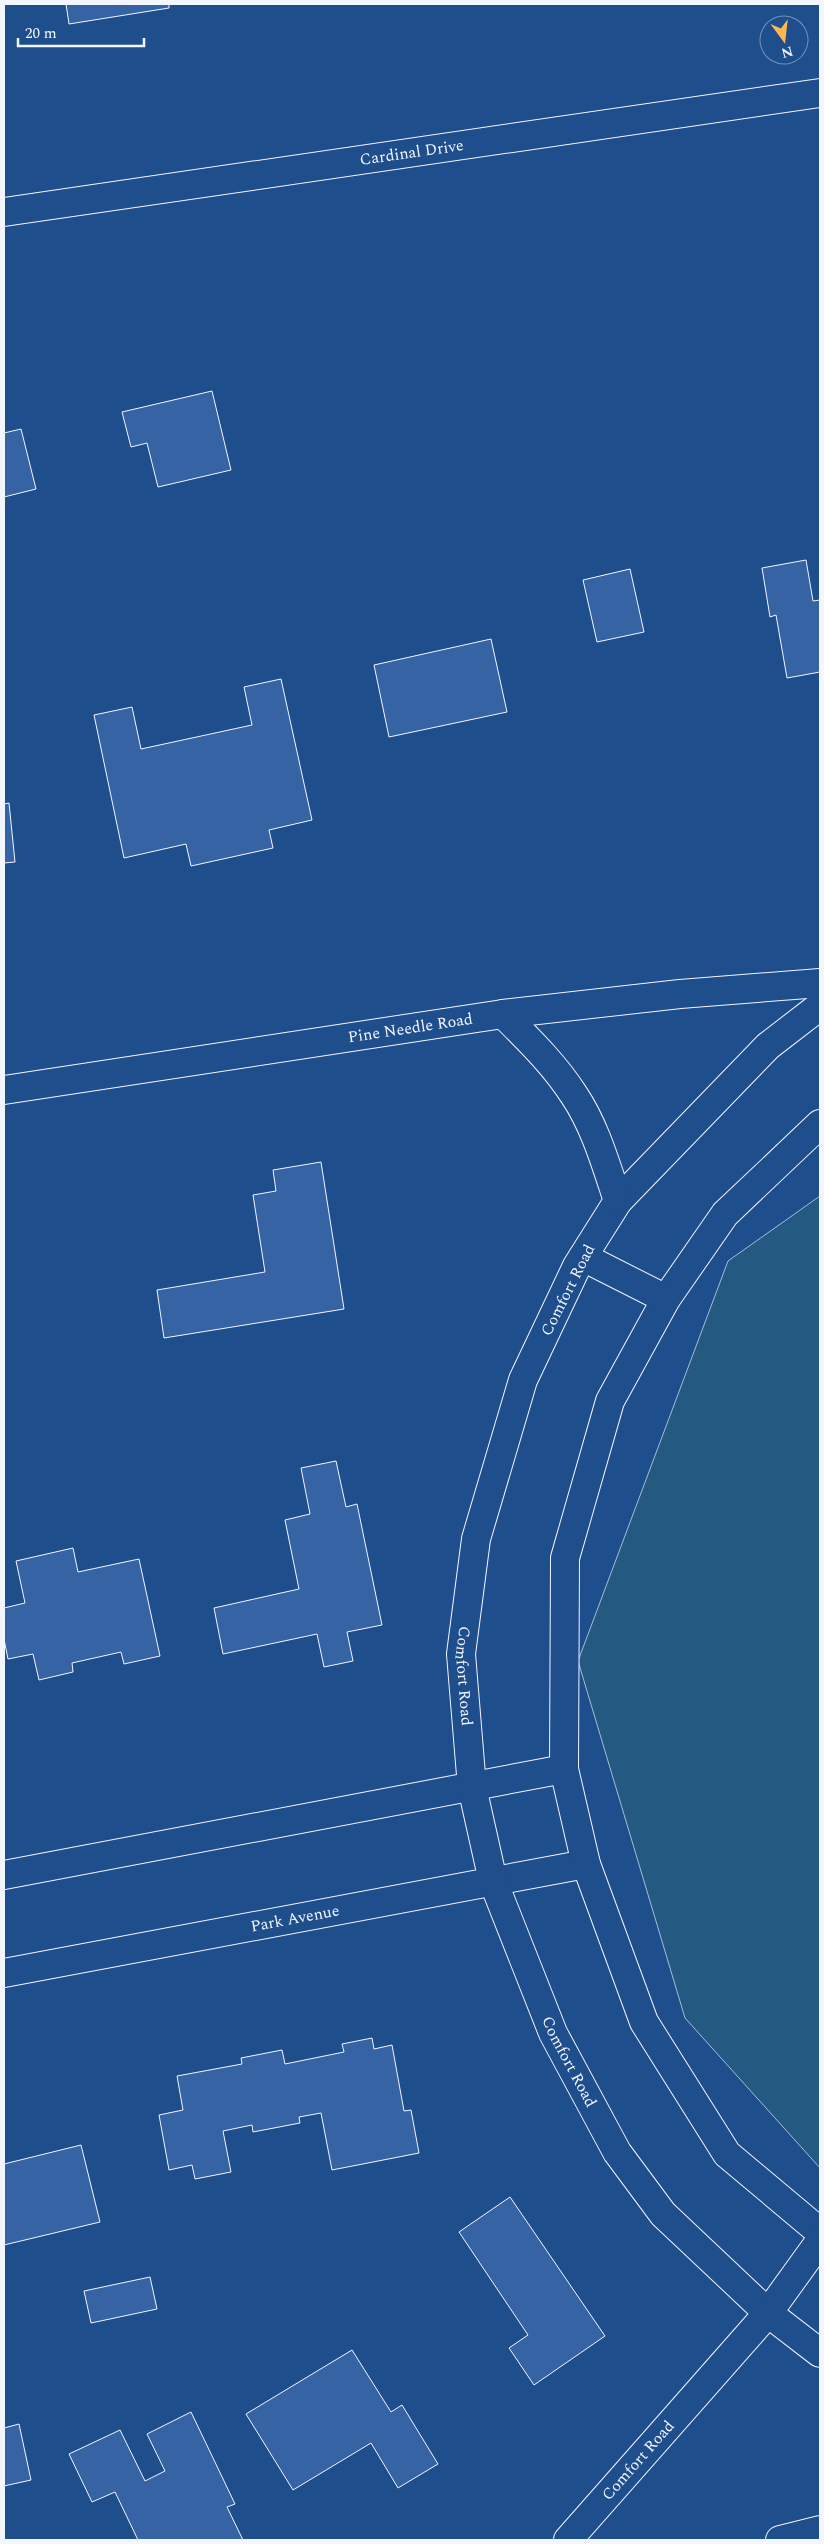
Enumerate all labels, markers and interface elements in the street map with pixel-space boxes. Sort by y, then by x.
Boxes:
scale bar [18,15,144,47]
north arrow [759,15,809,65]
text: 20 m [25,22,57,45]
text: N [779,40,795,64]
street label: Cardinal Drive [358,133,465,172]
street label: Pine Needle Road [346,1007,475,1049]
street label: Comfort Road [535,1240,601,1340]
street label: Comfort Road [448,1625,479,1727]
street label: Park Avenue [249,1898,341,1939]
street label: Comfort Road [535,2012,603,2112]
street label: Comfort Road [596,2415,680,2506]

